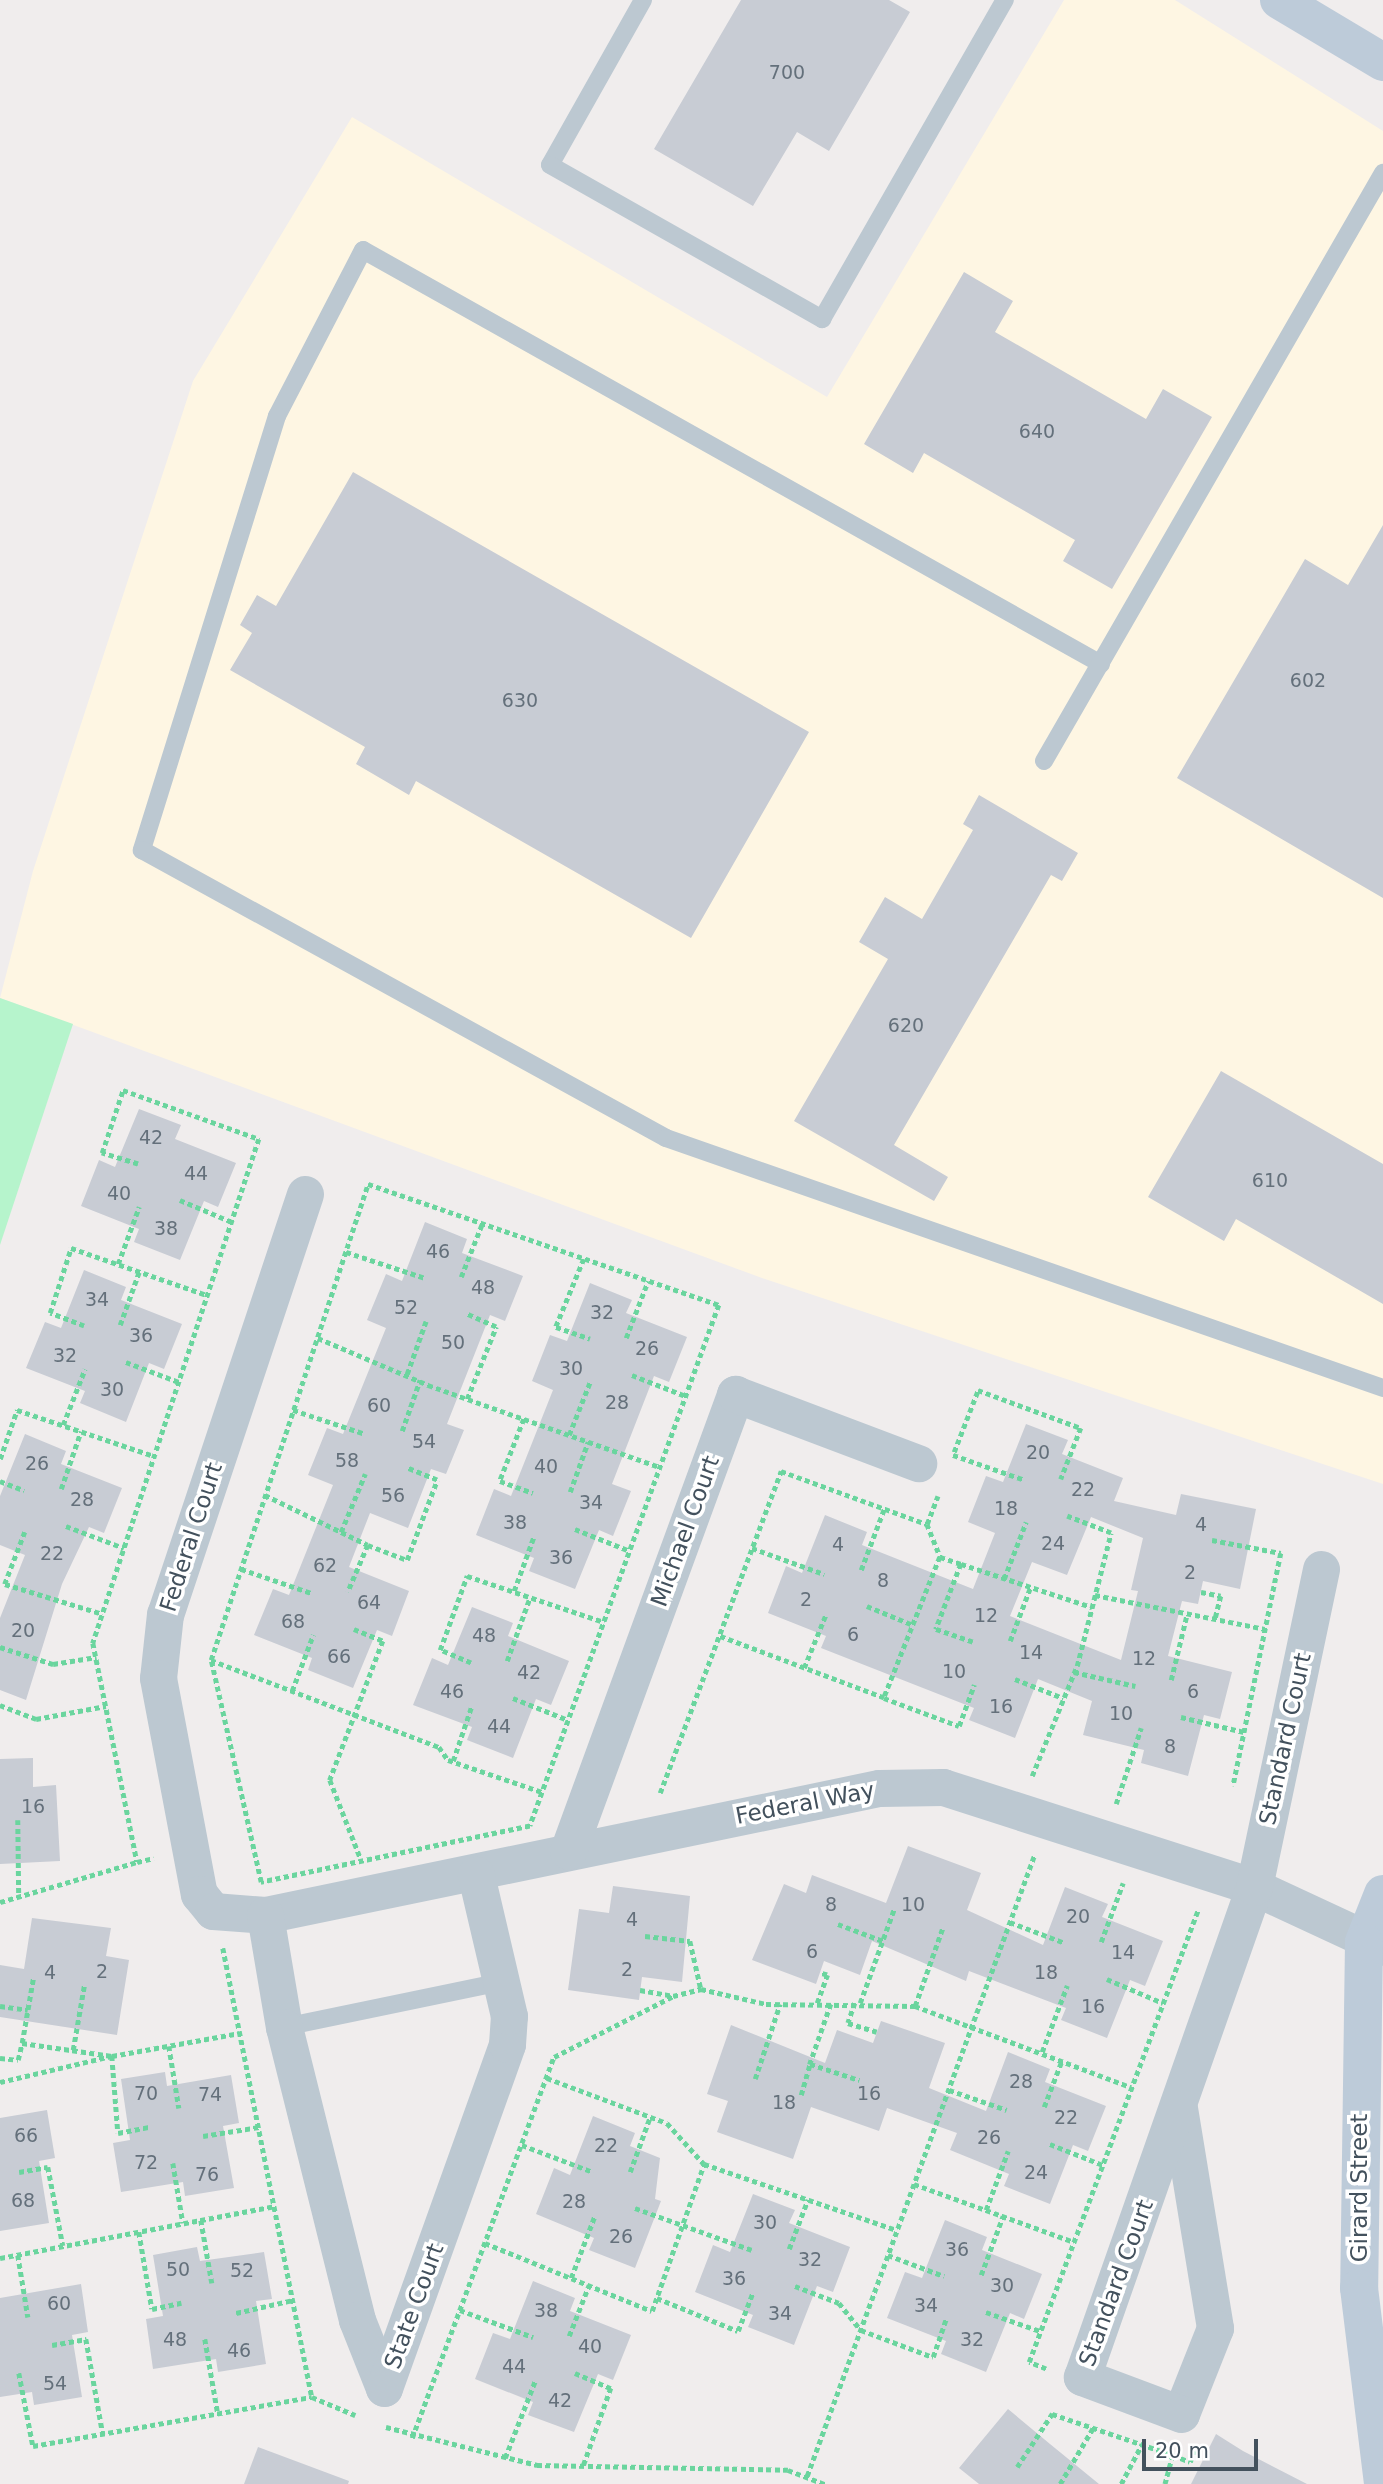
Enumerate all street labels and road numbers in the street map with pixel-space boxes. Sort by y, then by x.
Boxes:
street label: Michael Court [645,1452,725,1610]
street label: Federal Court [154,1459,228,1615]
street label: Standard Court [1253,1650,1317,1828]
street label: Federal Way [733,1776,877,1830]
street label: Girard Street [1345,2114,1373,2262]
street label: Standard Court [1073,2196,1159,2370]
street label: State Court [379,2240,449,2372]

